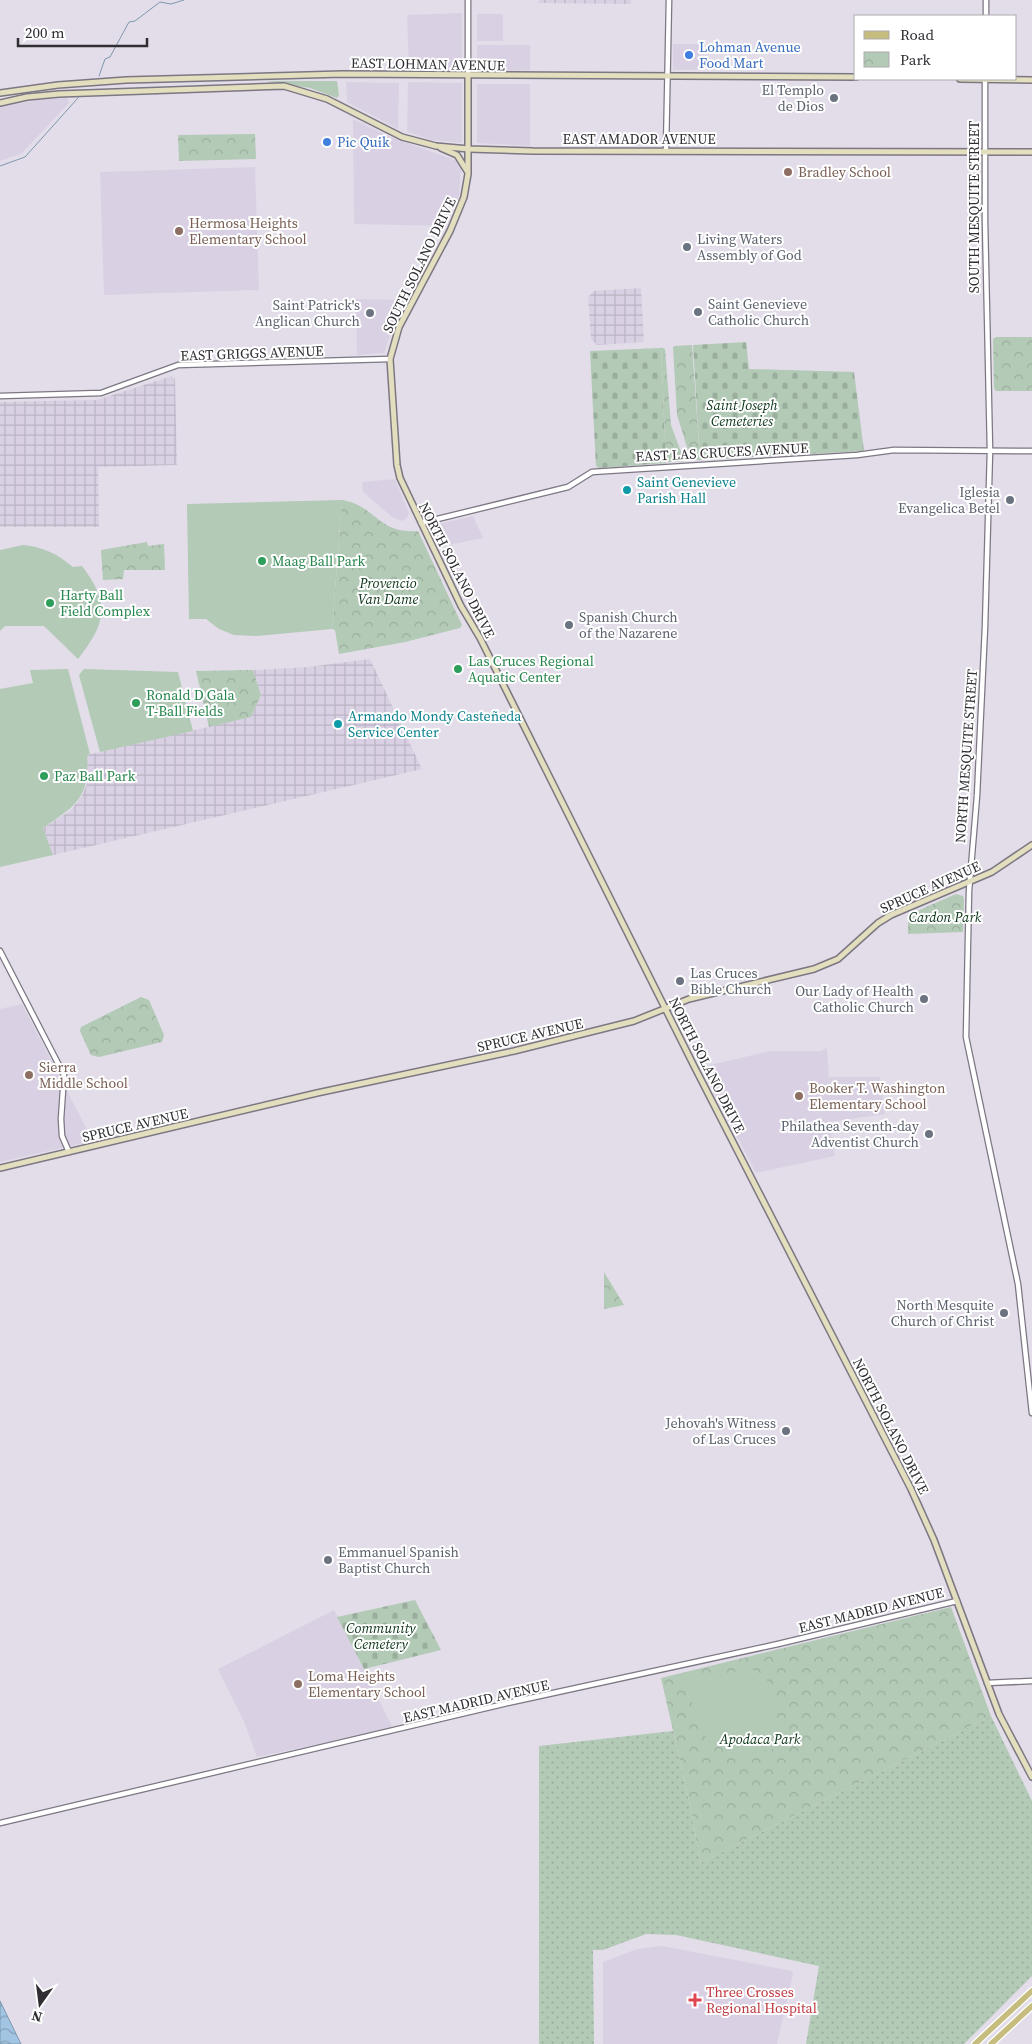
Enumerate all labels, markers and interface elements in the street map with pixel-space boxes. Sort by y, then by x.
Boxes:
scale bar [18,15,146,47]
legend [854,15,1017,80]
text: 200 m [25,22,65,43]
text: Road [900,24,934,45]
place label: Lohman Avenue Food Mart [699,37,801,73]
marker: Lohman Avenue Food Mart [683,49,695,61]
text: Park [900,49,932,70]
street label: EAST LOHMAN AVENUE [351,53,505,75]
place label: El Templo de Dios [762,80,824,116]
marker: El Templo de Dios [828,92,840,104]
street label: SOUTH MESQUITE STREET [964,120,984,293]
street label: EAST AMADOR AVENUE [562,129,716,149]
place label: Pic Quik [337,132,390,152]
marker: Pic Quik [321,136,333,148]
place label: Bradley School [798,162,891,182]
marker: Bradley School [782,166,794,178]
street label: SOUTH SOLANO DRIVE [377,194,461,336]
place label: Hermosa Heights Elementary School [189,213,307,249]
marker: Hermosa Heights Elementary School [173,225,185,237]
place label: Living Waters Assembly of God [697,229,802,265]
marker: Living Waters Assembly of God [681,241,693,253]
place label: Saint Genevieve Catholic Church [708,294,809,330]
place label: Saint Patrick's Anglican Church [255,295,360,331]
marker: Saint Genevieve Catholic Church [692,306,704,318]
marker: Saint Patrick's Anglican Church [364,307,376,319]
street label: EAST GRIGGS AVENUE [180,341,324,365]
park label: Saint Joseph Cemeteries [706,395,778,431]
street label: EAST LAS CRUCES AVENUE [635,437,809,467]
place label: Saint Genevieve Parish Hall [637,472,736,508]
place label: Iglesia Evangelica Betel [898,482,1001,518]
marker: Saint Genevieve Parish Hall [621,484,633,496]
marker: Iglesia Evangelica Betel [1004,494,1016,506]
street label: NORTH SOLANO DRIVE [414,499,500,641]
place label: Maag Ball Park [272,551,366,571]
marker: Maag Ball Park [256,555,268,567]
park label: Provencio Van Dame [358,573,418,609]
place label: Harty Ball Field Complex [60,585,151,621]
marker: Harty Ball Field Complex [44,597,56,609]
place label: Spanish Church of the Nazarene [579,607,678,643]
marker: Spanish Church of the Nazarene [563,619,575,631]
place label: Las Cruces Regional Aquatic Center [468,651,594,687]
marker: Las Cruces Regional Aquatic Center [452,663,464,675]
street label: NORTH MESQUITE STREET [950,668,982,844]
place label: Ronald D Gala T-Ball Fields [146,685,236,721]
marker: Ronald D Gala T-Ball Fields [130,697,142,709]
place label: Armando Mondy Casteñeda Service Center [348,706,522,742]
marker: Armando Mondy Casteñeda Service Center [332,718,344,730]
place label: Paz Ball Park [54,766,136,786]
marker: Paz Ball Park [38,770,50,782]
street label: SPRUCE AVENUE [877,856,983,918]
park label: Cardon Park [909,907,982,927]
place label: Las Cruces Bible Church [690,963,772,999]
marker: Las Cruces Bible Church [674,975,686,987]
place label: Our Lady of Health Catholic Church [795,981,914,1017]
marker: Our Lady of Health Catholic Church [918,993,930,1005]
street label: NORTH SOLANO DRIVE [664,994,750,1136]
street label: SPRUCE AVENUE [475,1013,585,1057]
place label: Sierra Middle School [39,1057,128,1093]
marker: Sierra Middle School [23,1069,35,1081]
place label: Booker T. Washington Elementary School [809,1078,946,1114]
marker: Booker T. Washington Elementary School [793,1090,805,1102]
street label: SPRUCE AVENUE [80,1103,190,1147]
place label: Philathea Seventh-day Adventist Church [781,1116,920,1152]
marker: Philathea Seventh-day Adventist Church [923,1128,935,1140]
place label: North Mesquite Church of Christ [891,1295,994,1331]
marker: North Mesquite Church of Christ [998,1307,1010,1319]
street label: NORTH SOLANO DRIVE [848,1355,934,1497]
place label: Jehovah's Witness of Las Cruces [665,1413,776,1449]
marker: Jehovah's Witness of Las Cruces [780,1425,792,1437]
place label: Emmanuel Spanish Baptist Church [338,1542,459,1578]
marker: Emmanuel Spanish Baptist Church [322,1554,334,1566]
street label: EAST MADRID AVENUE [796,1582,946,1638]
park label: Community Cemetery [346,1618,416,1654]
place label: Loma Heights Elementary School [308,1666,426,1702]
street label: EAST MADRID AVENUE [401,1674,551,1728]
marker: Loma Heights Elementary School [292,1678,304,1690]
park label: Apodaca Park [719,1729,801,1749]
north arrow [15,1979,65,2029]
place label: Three Crosses Regional Hospital [706,1982,817,2018]
marker: Three Crosses Regional Hospital [688,1993,702,2007]
text: N [29,2006,44,2028]

